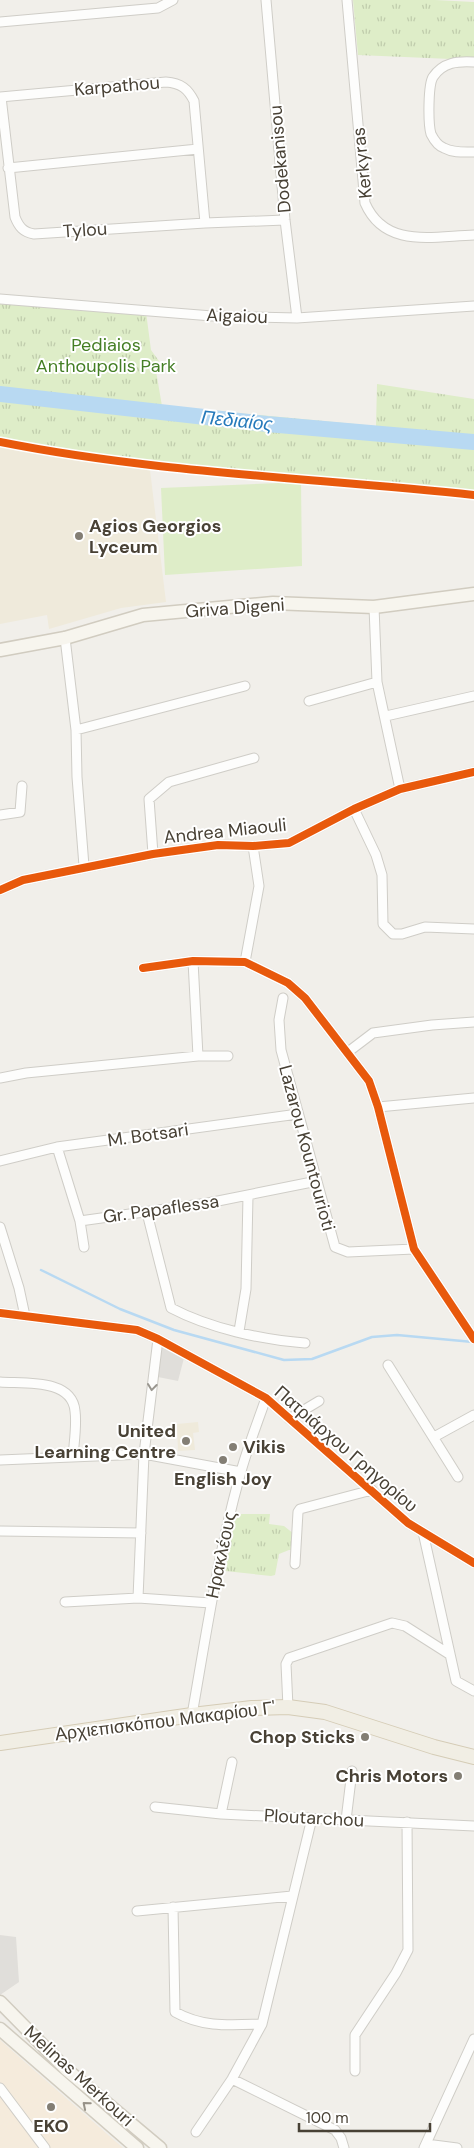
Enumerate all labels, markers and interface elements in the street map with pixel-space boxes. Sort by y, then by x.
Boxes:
street label: Karpathou [73,70,161,102]
street label: Dodekanisou [263,104,297,214]
street label: Kerkyras [346,126,378,200]
street label: Tylou [62,216,108,244]
street label: Aigaiou [206,303,268,329]
park label: Pediaios Anthoupolis Park [36,333,176,378]
water label: Πεδιαίος [200,404,275,437]
place label: Agios Georgios Lyceum [89,514,221,559]
marker: Agios Georgios Lyceum [73,530,85,542]
street label: Griva Digeni [185,593,285,623]
street label: Andrea Miaouli [162,813,288,849]
street label: Lazarou Kountourioti [273,1062,341,1234]
street label: M. Botsari [106,1117,190,1153]
street label: Gr. Papaflessa [101,1189,221,1229]
street label: Πατριάρχου Γρηγορίου [269,1380,423,1518]
one-way arrow [147,1384,158,1392]
place label: United Learning Centre [34,1419,176,1464]
marker: United Learning Centre [180,1435,192,1447]
place label: Vikis [243,1435,286,1459]
marker: Vikis [227,1441,239,1453]
marker: English Joy [217,1454,229,1466]
place label: English Joy [174,1467,272,1491]
street label: Ηρακλέους [200,1509,242,1601]
street label: Αρχιεπισκόπου Μακαρίου Γ' [53,1696,277,1746]
place label: Chop Sticks [250,1725,355,1749]
marker: Chop Sticks [359,1731,371,1743]
place label: Chris Motors [335,1764,448,1788]
marker: Chris Motors [452,1770,464,1782]
street label: Ploutarchou [263,1803,365,1833]
street label: Melinas Merkouri [19,2020,139,2132]
scale bar [299,2100,430,2132]
marker: EKO [45,2101,57,2113]
one-way arrow [83,2103,92,2111]
text: 100 m [306,2108,349,2128]
place label: EKO [33,2114,69,2138]

